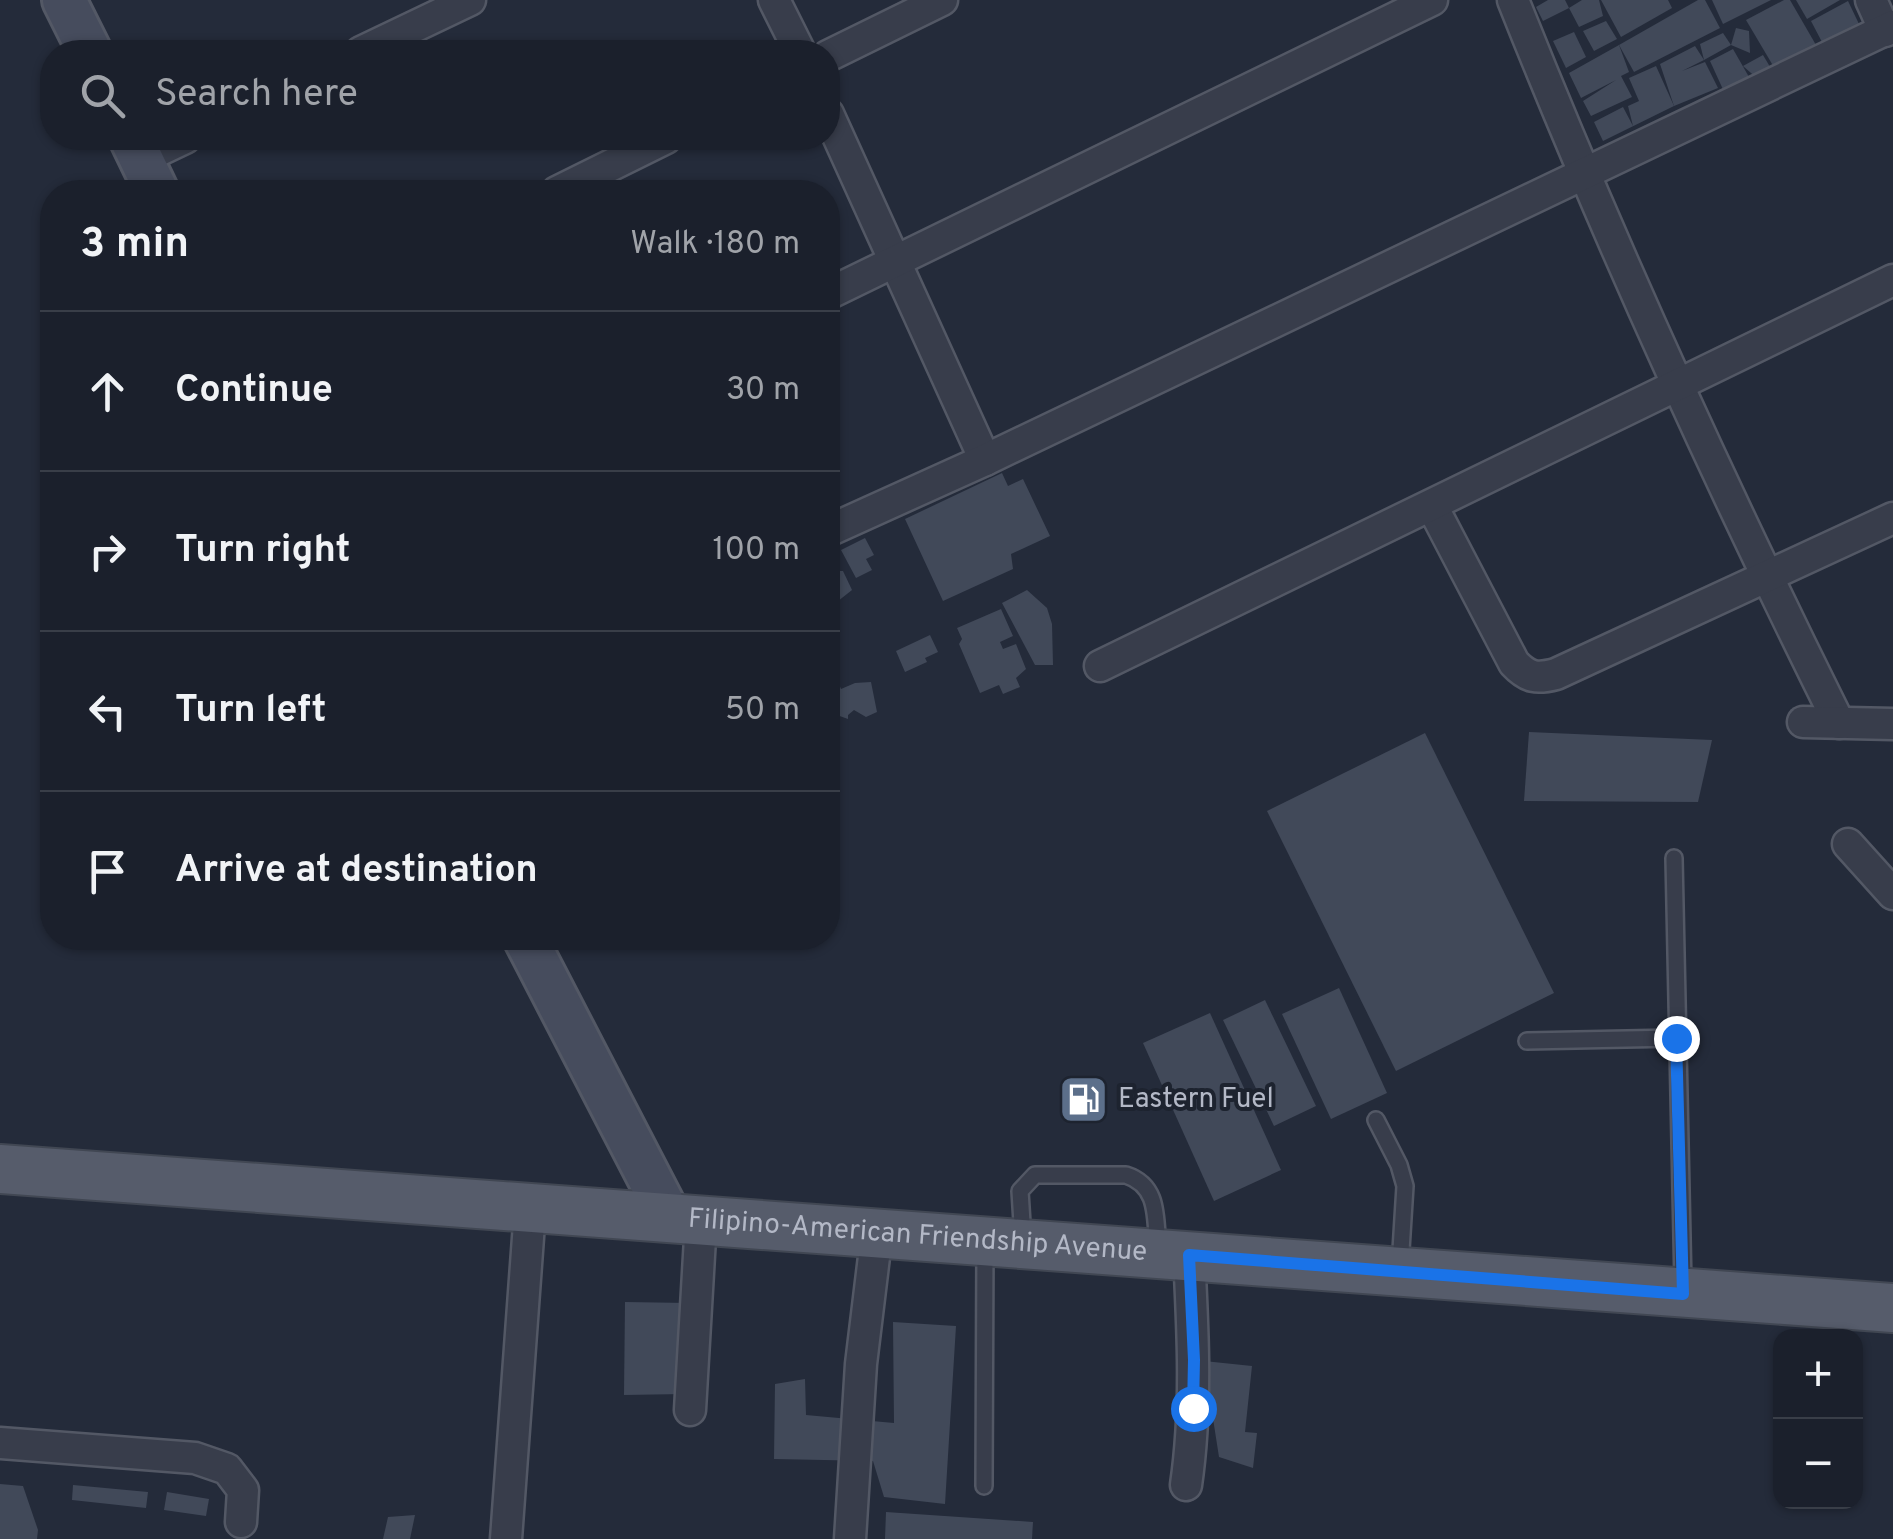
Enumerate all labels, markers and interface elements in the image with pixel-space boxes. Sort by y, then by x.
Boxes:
search box [40,40,840,150]
icon: search [75,68,130,123]
text: Search here [155,71,358,120]
text: 3 min [80,219,189,272]
text: Walk · 180 m [630,225,800,265]
icon: ahead [80,364,135,419]
text: Continue [175,367,333,416]
text: 30 m [726,371,800,411]
icon: right [80,524,135,579]
text: Turn right [175,527,350,576]
text: 100 m [713,531,800,571]
icon: left [80,684,135,739]
text: Turn left [175,687,327,736]
text: 50 m [725,691,800,731]
icon: arrive [80,844,135,899]
text: Arrive at destination [175,847,538,896]
route end [1654,1016,1700,1062]
fuel station icon: Eastern Fuel [1057,1074,1109,1126]
place label: Eastern Fuel [1118,1082,1274,1118]
street label: Filipino-American Friendship Avenue [687,1202,1148,1271]
map controls [1773,1329,1863,1509]
button: + [1773,1329,1863,1419]
route start [1171,1386,1217,1432]
button: − [1773,1419,1863,1509]

